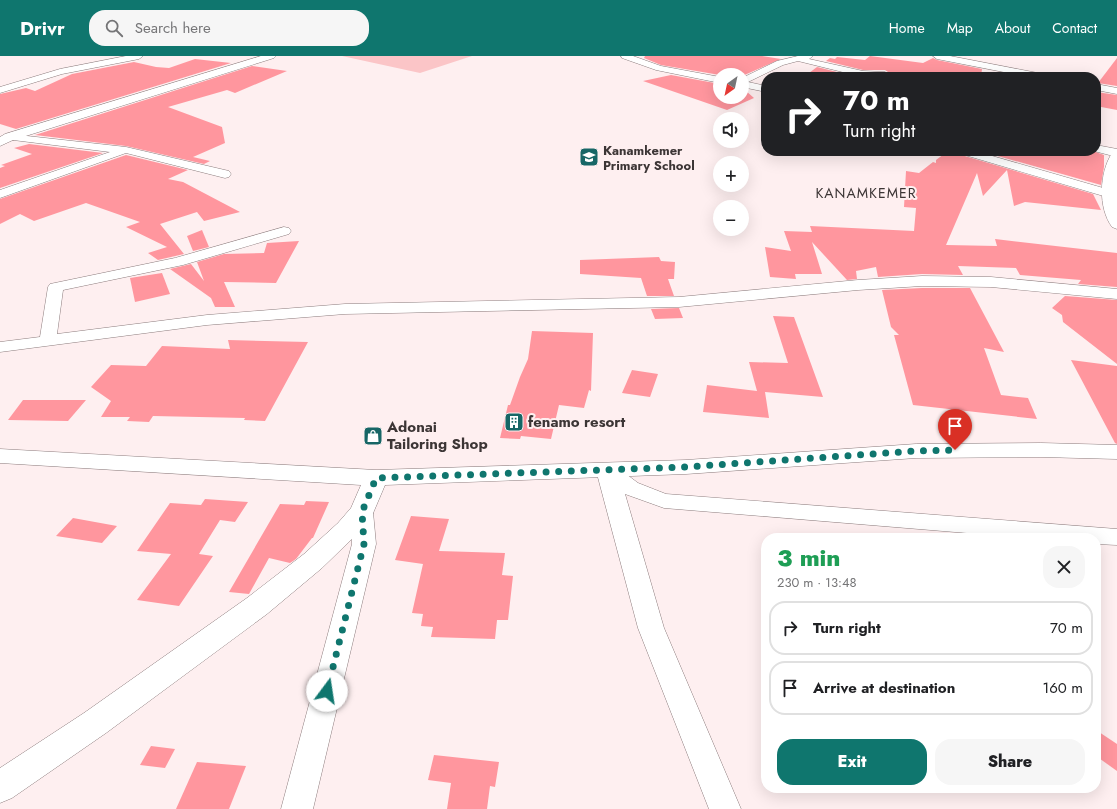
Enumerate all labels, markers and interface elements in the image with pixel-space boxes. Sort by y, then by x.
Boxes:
search box [89,10,369,46]
text: Drivr [20,15,65,42]
icon: search [103,17,125,39]
text: Search here [135,17,211,39]
text: Home [889,18,925,38]
text: Map [947,18,973,38]
text: About [995,18,1030,38]
text: Contact [1052,18,1097,38]
north arrow [713,68,749,104]
map controls [713,68,749,236]
text: 70 m [843,80,910,121]
icon: right [777,88,829,140]
button: sound [713,112,749,148]
text: Turn right [843,118,915,144]
place label: Kanamkemer Primary School [603,141,695,175]
school or university icon: Kanamkemer Primary School [578,146,600,168]
button: + [713,156,749,192]
district label: KANAMKEMER [815,183,917,203]
button: − [713,200,749,236]
pin [938,409,972,450]
building icon: fenamo resort [503,411,525,433]
place label: fenamo resort [528,411,626,433]
icon: arrive [944,415,966,437]
place label: Adonai Tailoring Shop [386,416,488,455]
shop icon: Adonai Tailoring Shop [362,425,384,447]
text: 3 min [777,540,841,575]
button: close [1043,546,1085,588]
text: 230 m · 13:48 [777,573,857,592]
icon: right [779,617,801,639]
text: Turn right [813,617,881,639]
text: 70 m [1050,617,1083,639]
position arrow [306,670,348,712]
icon: arrive [779,677,801,699]
text: Arrive at destination [813,677,955,699]
text: 160 m [1042,677,1083,699]
button: Exit [777,739,927,785]
button: Share [935,739,1085,785]

